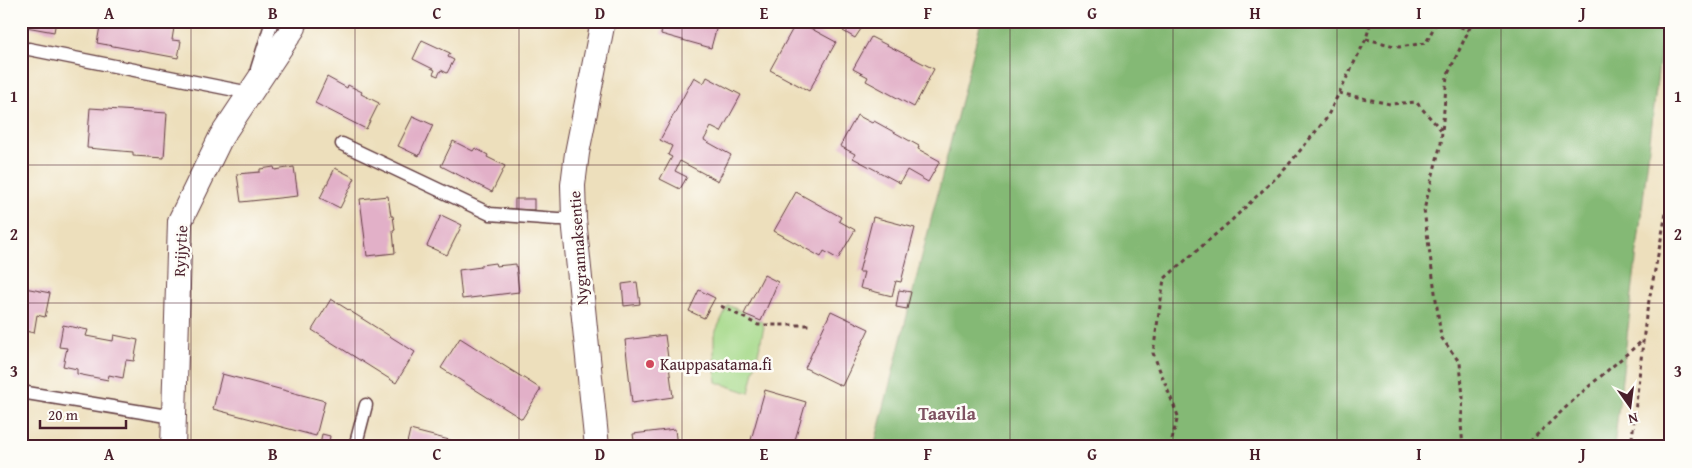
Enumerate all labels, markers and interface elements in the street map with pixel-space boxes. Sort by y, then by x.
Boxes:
text: A [104,1,115,25]
text: B [268,1,278,25]
text: C [432,1,442,25]
text: D [595,1,605,25]
text: E [760,1,769,25]
text: F [924,1,932,25]
text: G [1087,1,1097,25]
text: H [1249,1,1261,25]
text: I [1416,1,1422,25]
text: J [1577,1,1586,25]
text: 1 [10,84,18,108]
text: 1 [1674,84,1682,108]
street label: Nygrannaksentie [562,190,594,306]
text: 2 [10,222,18,246]
text: 2 [1674,222,1682,246]
street label: Ryijytie [167,225,193,277]
place label: Kauppasatama.fi [660,352,772,376]
marker: Kauppasatama.fi [644,358,656,370]
text: 3 [10,359,18,383]
text: 3 [1674,359,1682,383]
north arrow [1604,380,1654,430]
scale bar [40,398,126,430]
district label: Taavila [918,400,977,427]
text: 20 m [48,404,79,425]
text: N [1626,408,1640,430]
text: A [104,442,115,466]
text: B [268,442,278,466]
text: C [432,442,442,466]
text: D [595,442,605,466]
text: E [760,442,769,466]
text: F [924,442,932,466]
text: G [1087,442,1097,466]
text: H [1249,442,1261,466]
text: I [1416,442,1422,466]
text: J [1577,442,1586,466]

